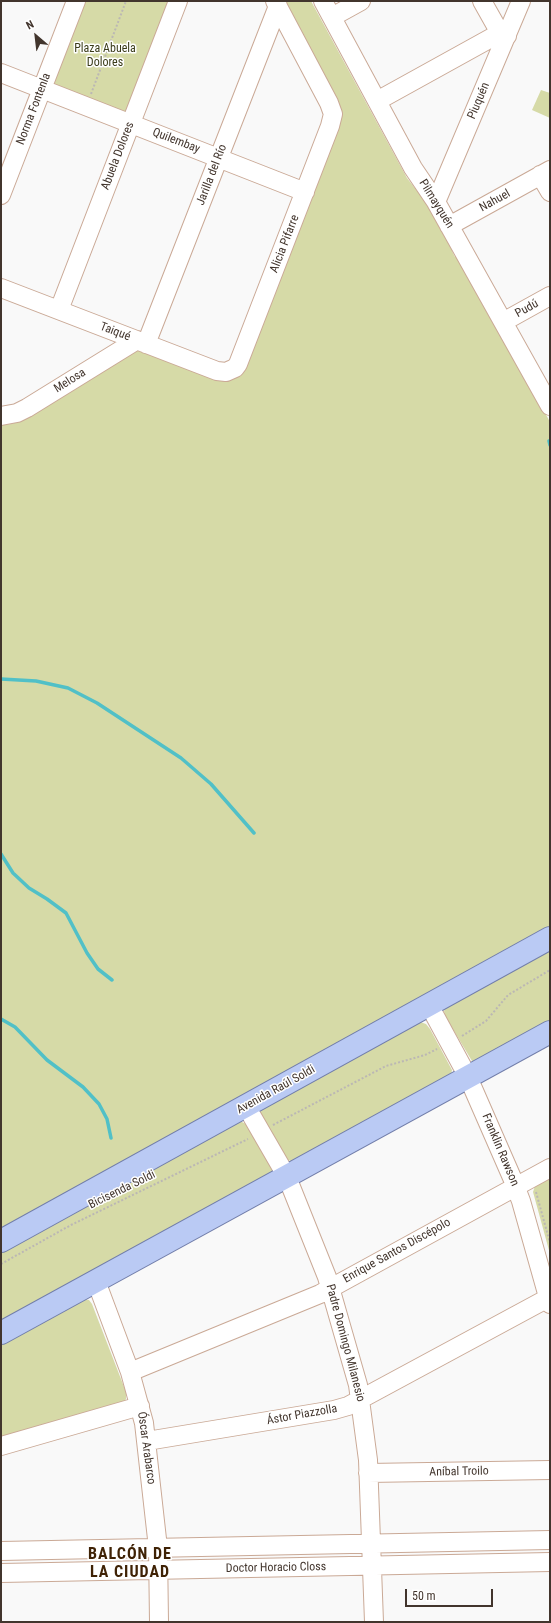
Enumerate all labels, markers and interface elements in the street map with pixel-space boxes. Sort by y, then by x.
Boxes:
north arrow [16,16,56,56]
text: N [24,18,36,32]
park label: Plaza Abuela Dolores [74,42,136,70]
street label: Norma Fontenla [14,71,54,147]
street label: Piuquén [465,80,493,122]
street label: Abuela Dolores [98,120,138,192]
street label: Quilembay [150,125,202,157]
street label: Jarilla del Río [194,142,230,208]
street label: Pilmayquén [415,177,457,231]
street label: Nahuel [477,187,513,215]
street label: Alicia Pifarre [267,213,303,275]
street label: Pudú [513,297,541,321]
street label: Taiqué [98,320,132,344]
street label: Melosa [51,366,89,396]
street label: Avenida Raúl Soldi [234,1063,318,1117]
street label: Franklin Rawson [478,1112,522,1188]
street label: Bicisenda Soldi [86,1168,158,1212]
street label: Enrique Santos Discépolo [341,1215,453,1287]
street label: Padre Domingo Milanesio [322,1283,368,1403]
street label: Ástor Piazzolla [266,1402,338,1428]
street label: Óscar Arabarco [134,1411,158,1485]
street label: Aníbal Troilo [429,1464,489,1480]
district label: BALCÓN DE LA CIUDAD [88,1545,172,1583]
street label: Doctor Horacio Closs [226,1560,326,1576]
scale bar [407,1581,495,1607]
text: 50 m [412,1589,436,1603]

